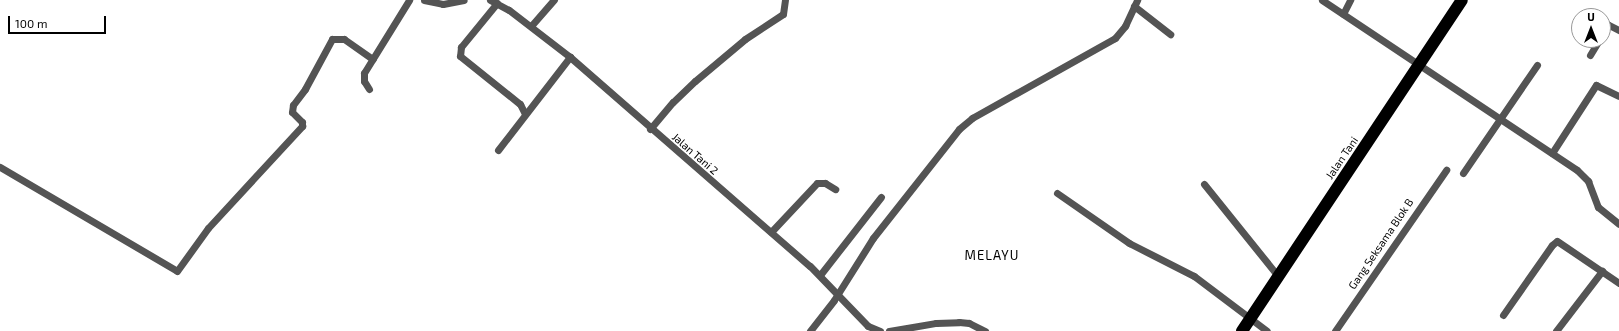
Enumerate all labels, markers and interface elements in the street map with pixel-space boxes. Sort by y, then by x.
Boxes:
scale bar [10,8,108,34]
north arrow [1571,8,1611,48]
text: U [1587,10,1595,23]
text: 100 m [15,16,47,30]
street label: Jalan Tani 2 [669,130,721,178]
street label: Jalan Tani [1323,134,1361,182]
street label: Gang Seksama Blok B [1346,196,1416,292]
district label: MELAYU [965,247,1019,263]

